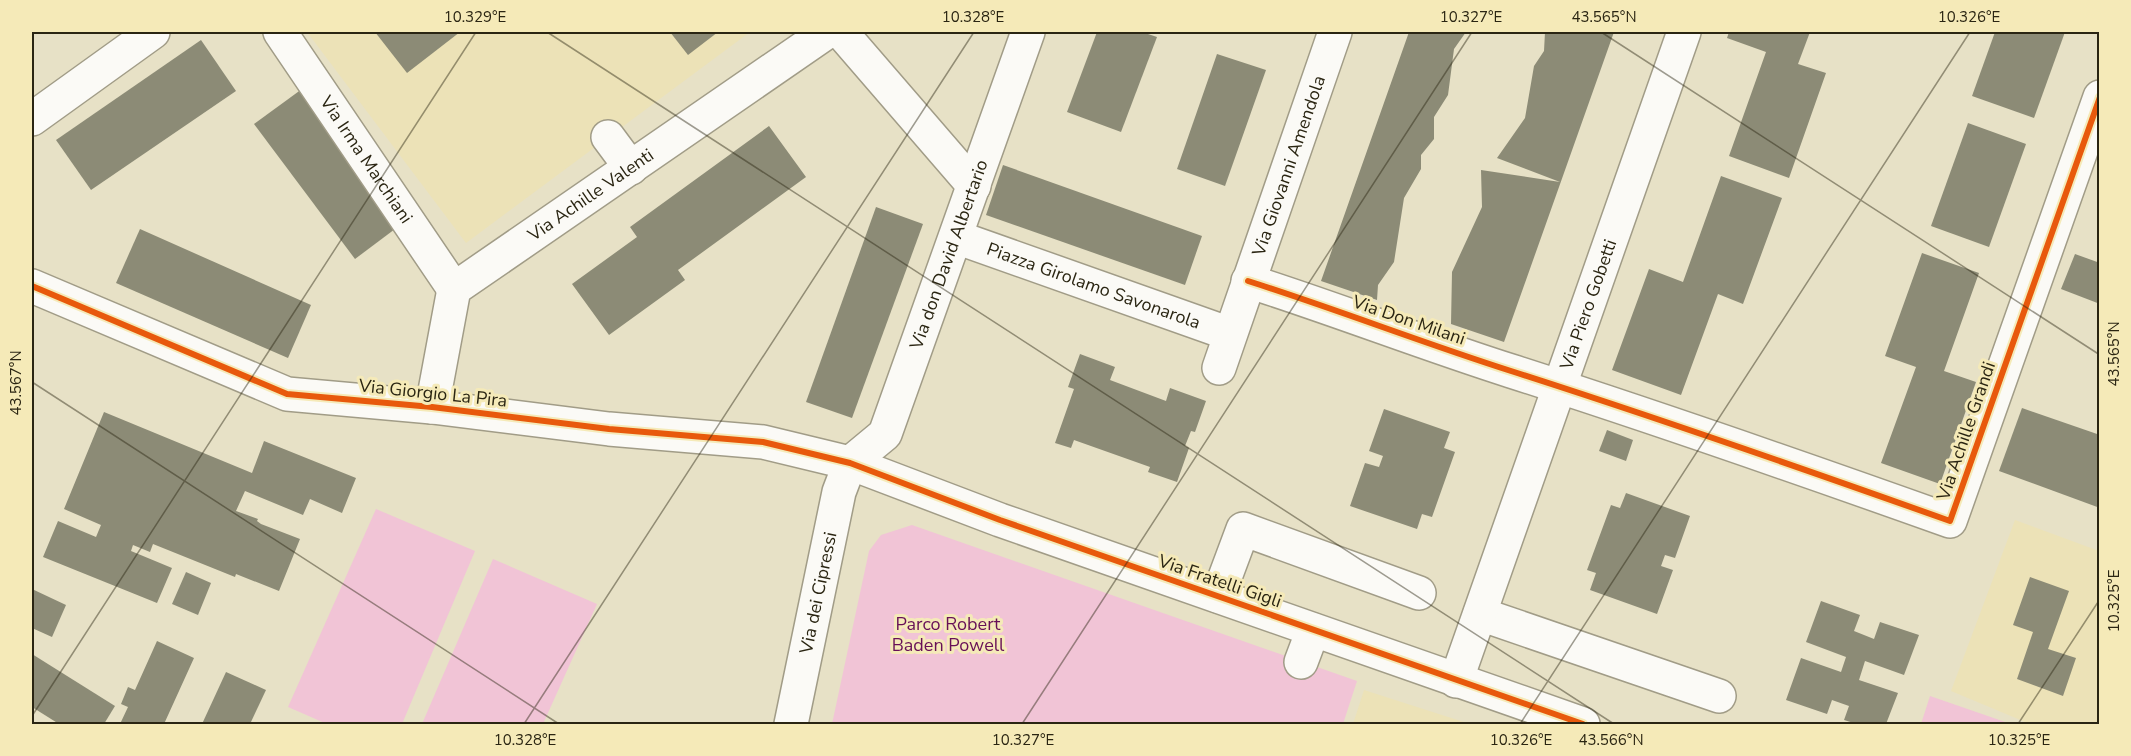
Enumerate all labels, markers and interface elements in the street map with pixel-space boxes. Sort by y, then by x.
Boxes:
text: 10.329°E [444,7,506,27]
text: 10.328°E [942,7,1004,27]
text: 10.327°E [1440,7,1502,27]
text: 43.565°N [1571,7,1637,27]
text: 10.326°E [1938,7,2000,27]
street label: Via Giovanni Amendola [1246,72,1331,260]
street label: Via Irma Marchiani [314,90,418,228]
street label: Via Achille Valenti [522,143,658,247]
street label: Via don David Albertario [904,156,994,353]
street label: Via Piero Gobetti [1554,236,1622,374]
street label: Piazza Girolamo Savonarola [983,237,1204,335]
street label: Via Don Milani [1348,289,1469,351]
text: 43.565°N [2104,321,2124,387]
text: 43.567°N [6,350,26,416]
street label: Via Achille Grandi [1931,358,2001,504]
street label: Via Giorgio La Pira [357,373,508,413]
street label: Via dei Cipressi [794,530,842,657]
street label: Via Fratelli Gigli [1154,548,1285,613]
text: 10.325°E [2104,570,2124,632]
park label: Parco Robert Baden Powell [892,612,1005,657]
text: 10.328°E [494,730,556,750]
text: 10.327°E [992,730,1054,750]
text: 10.326°E [1490,730,1552,750]
text: 43.566°N [1578,730,1644,750]
text: 10.325°E [1988,730,2050,750]

